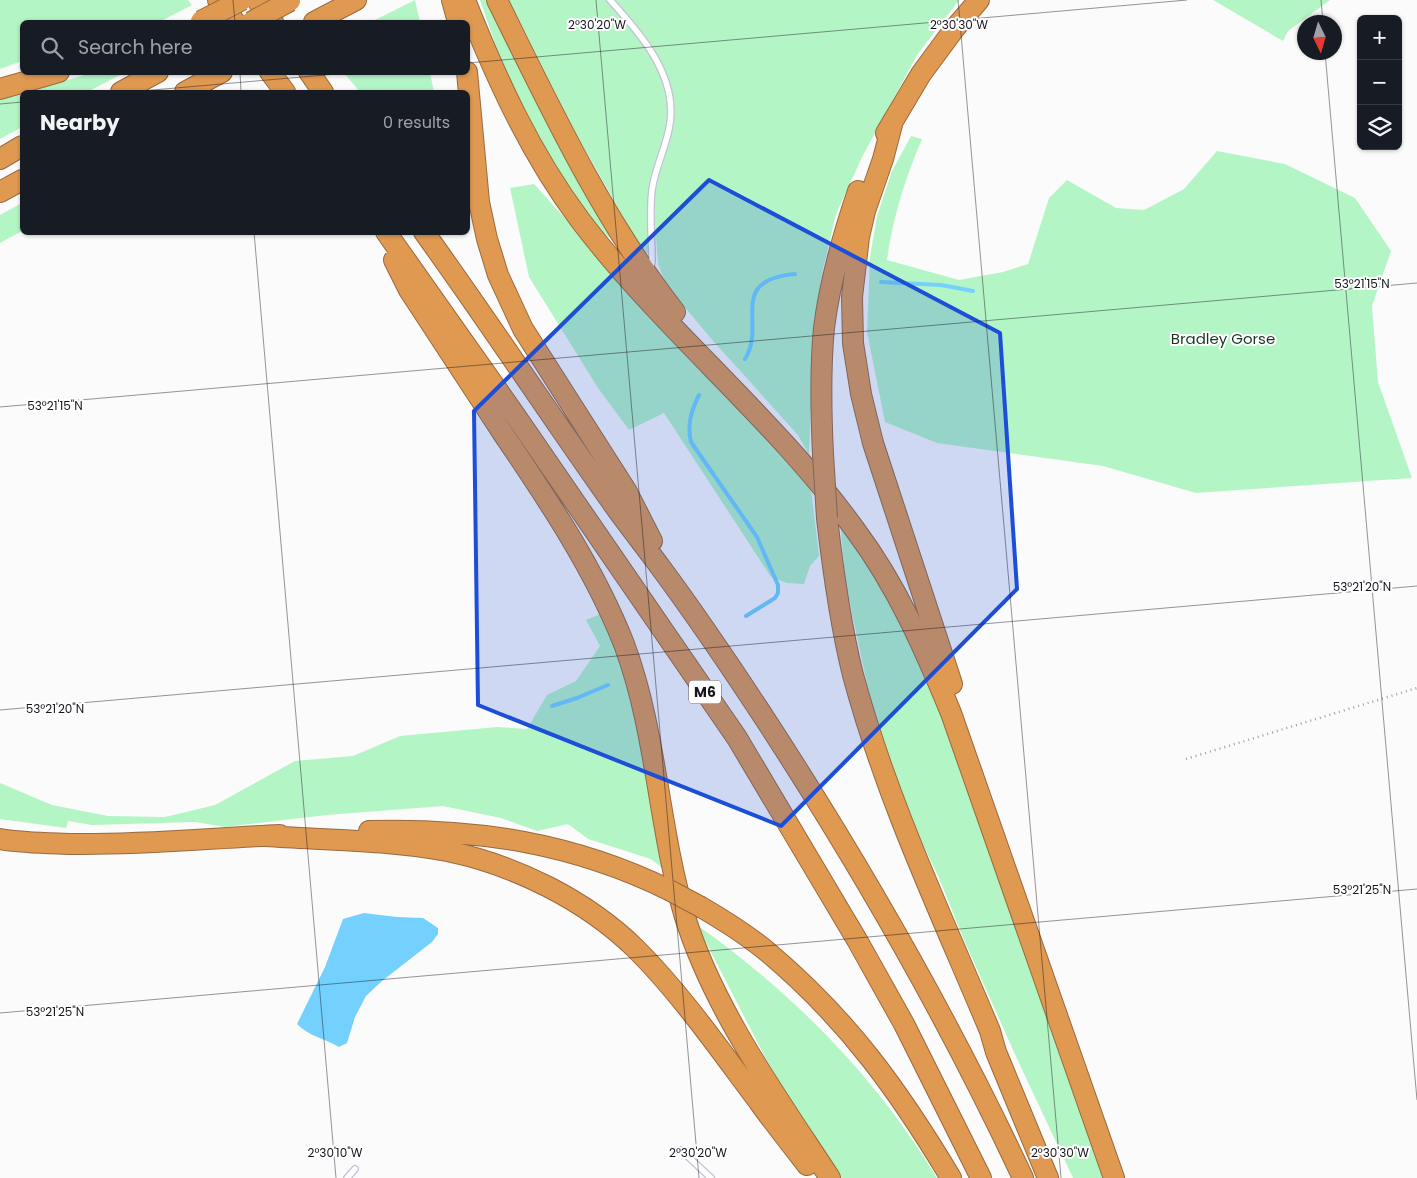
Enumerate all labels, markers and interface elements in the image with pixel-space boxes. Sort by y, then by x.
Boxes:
north arrow [1297,15,1342,60]
map controls [1357,15,1402,150]
button: + [1357,15,1402,60]
text: 2°30'20"W [568,16,626,33]
text: 2°30'30"W [930,16,988,33]
search box [20,20,470,75]
icon: search [38,34,66,62]
text: Search here [78,34,192,61]
button: − [1357,60,1402,105]
button: layers [1357,105,1402,150]
text: Nearby [40,108,120,137]
text: 0 results [383,111,450,134]
text: 53°21'15"N [1334,275,1390,292]
park label: Bradley Gorse [1171,328,1275,349]
text: 53°21'15"N [27,397,83,414]
text: 53°21'20"N [1333,578,1391,595]
road number: M6 [689,680,721,704]
text: 53°21'20"N [26,700,84,717]
text: 53°21'25"N [1333,881,1391,898]
text: 53°21'25"N [26,1003,84,1020]
text: 2°30'10"W [308,1144,363,1161]
text: 2°30'20"W [669,1144,727,1161]
text: 2°30'30"W [1031,1144,1089,1161]

